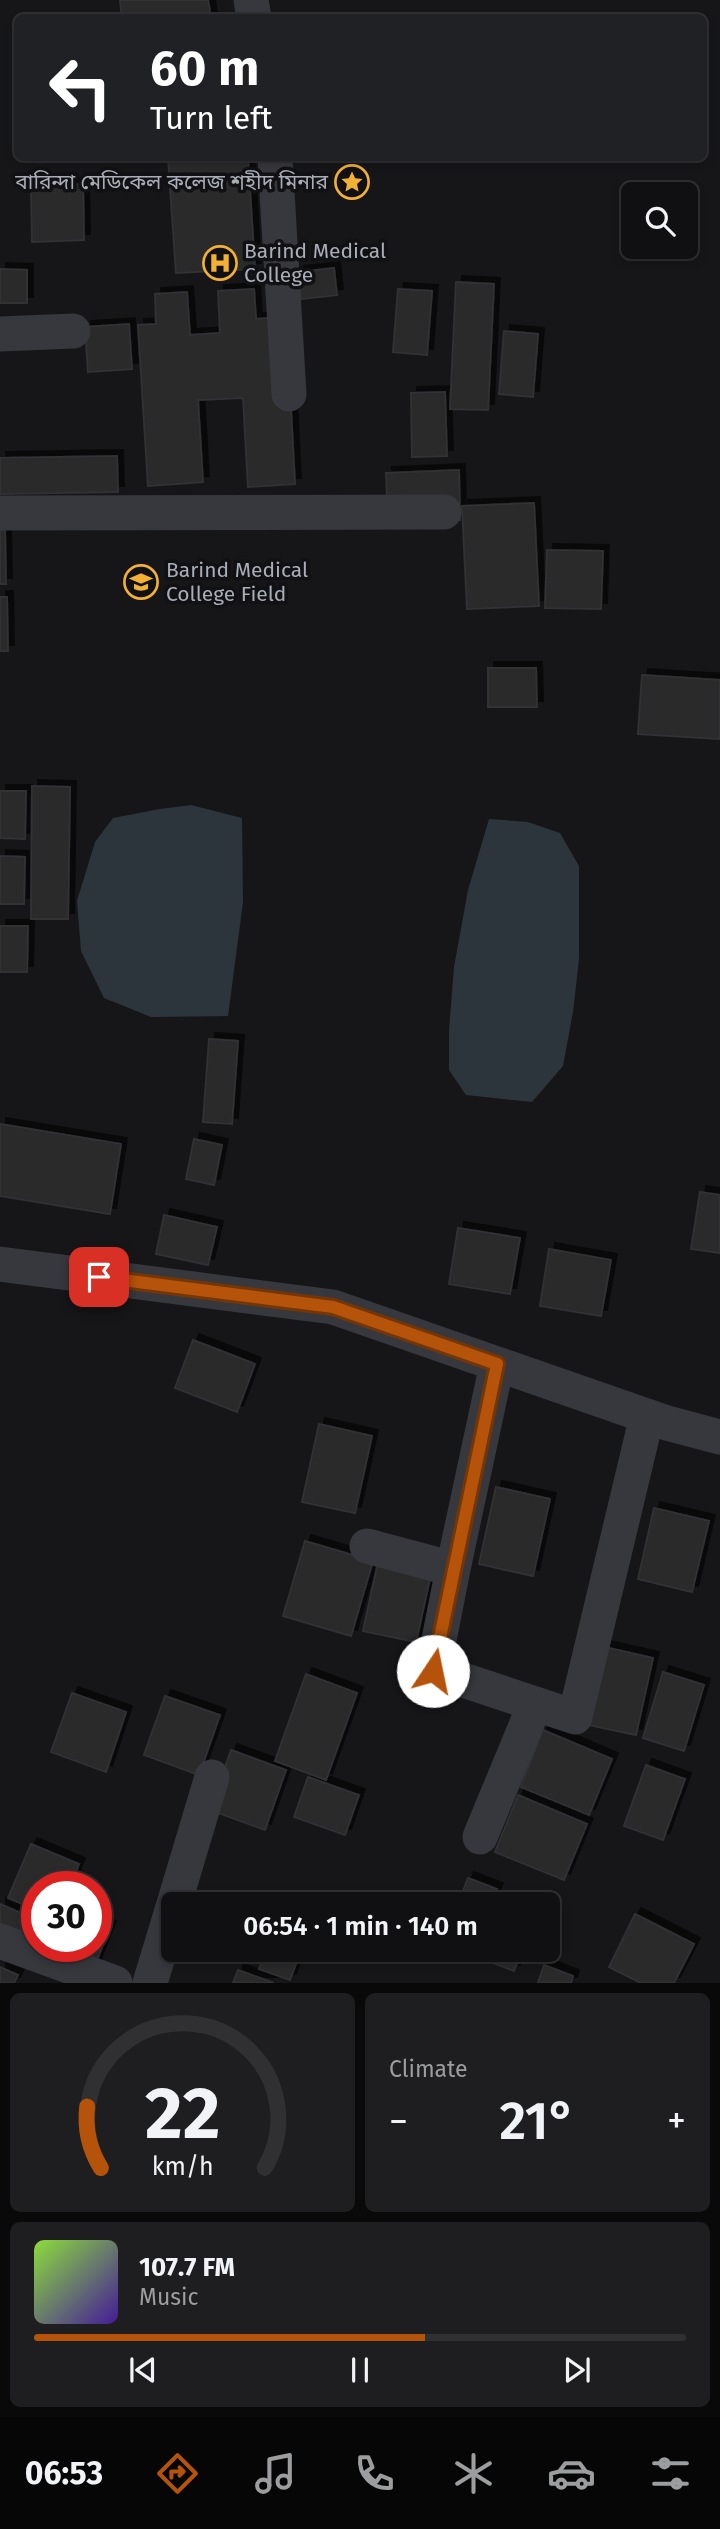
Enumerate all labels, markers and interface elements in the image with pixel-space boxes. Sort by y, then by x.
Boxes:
text: 60 m [150,39,259,98]
icon: left [35,42,126,133]
text: Turn left [150,99,272,137]
place icon: বারিন্দা মেডিকেল কলেজ শহীদ মিনার [333,163,371,201]
place label: বারিন্দা মেডিকেল কলেজ শহীদ মিনার [14,169,328,195]
map controls [621,182,698,259]
button: search [621,182,698,259]
place label: Barind Medical College [244,238,386,288]
hospital icon: Barind Medical College [201,244,239,282]
place label: Barind Medical College Field [166,557,308,607]
school or university icon: Barind Medical College Field [122,563,160,601]
pin [69,1247,129,1307]
icon: arrive [80,1258,118,1296]
position arrow [396,1634,470,1708]
speed limit sign: 30 [21,1871,112,1962]
text: 06:54 · 1 min · 140 m [243,1911,478,1942]
text: Climate [389,2055,468,2083]
text: 22 [145,2071,220,2158]
text: 21° [499,2090,576,2153]
text: − [389,2098,408,2144]
text: + [667,2098,686,2144]
text: km/h [152,2152,213,2182]
text: 107.7 FM [139,2252,235,2283]
text: Music [139,2283,199,2311]
icon: previous [124,2351,162,2389]
icon: pause [341,2351,379,2389]
icon: next [558,2351,596,2389]
icon: directions [153,2449,202,2498]
icon: music [251,2449,300,2498]
icon: phone [350,2449,399,2498]
icon: climate [449,2449,498,2498]
icon: car [547,2449,596,2498]
icon: filters [646,2449,695,2498]
text: 06:53 [25,2454,103,2492]

